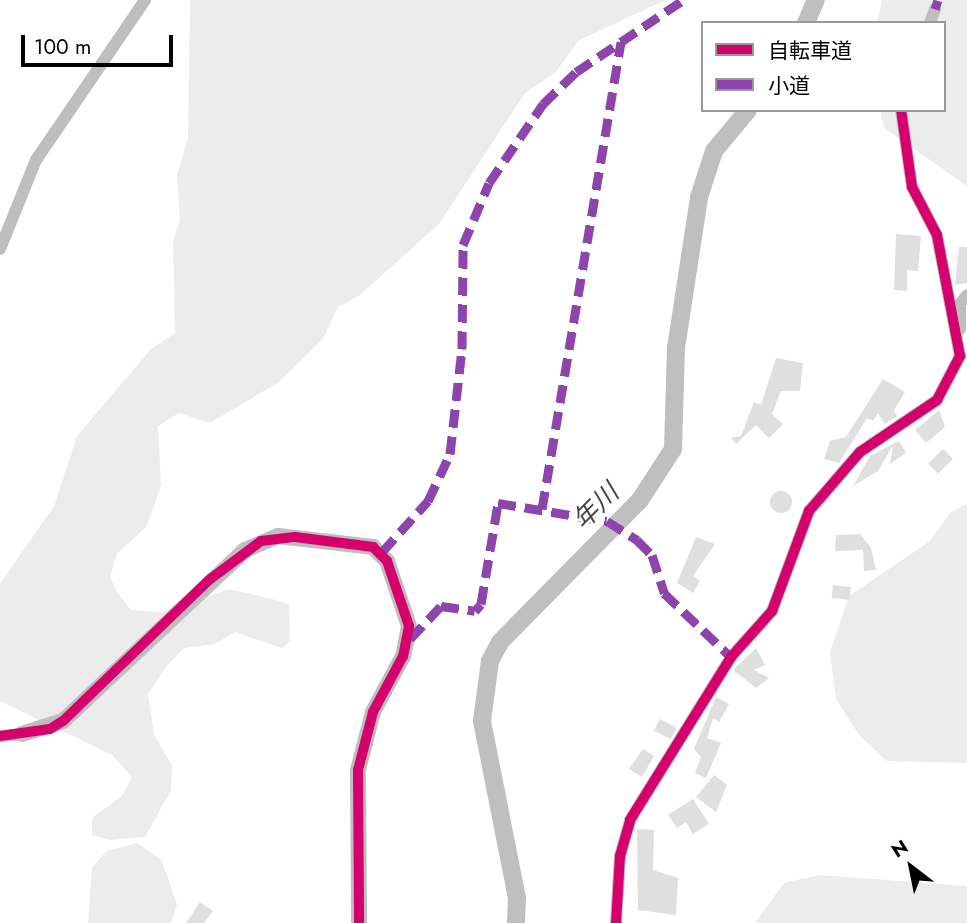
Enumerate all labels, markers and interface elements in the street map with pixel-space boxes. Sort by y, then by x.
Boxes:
scale bar [24,21,177,65]
legend [701,21,946,112]
text: 100 m [34,32,91,62]
text: 自転車道 [768,36,852,66]
text: 小道 [768,71,810,101]
water label: 年川 [567,478,625,536]
north arrow [876,832,946,902]
text: N [886,833,913,864]

